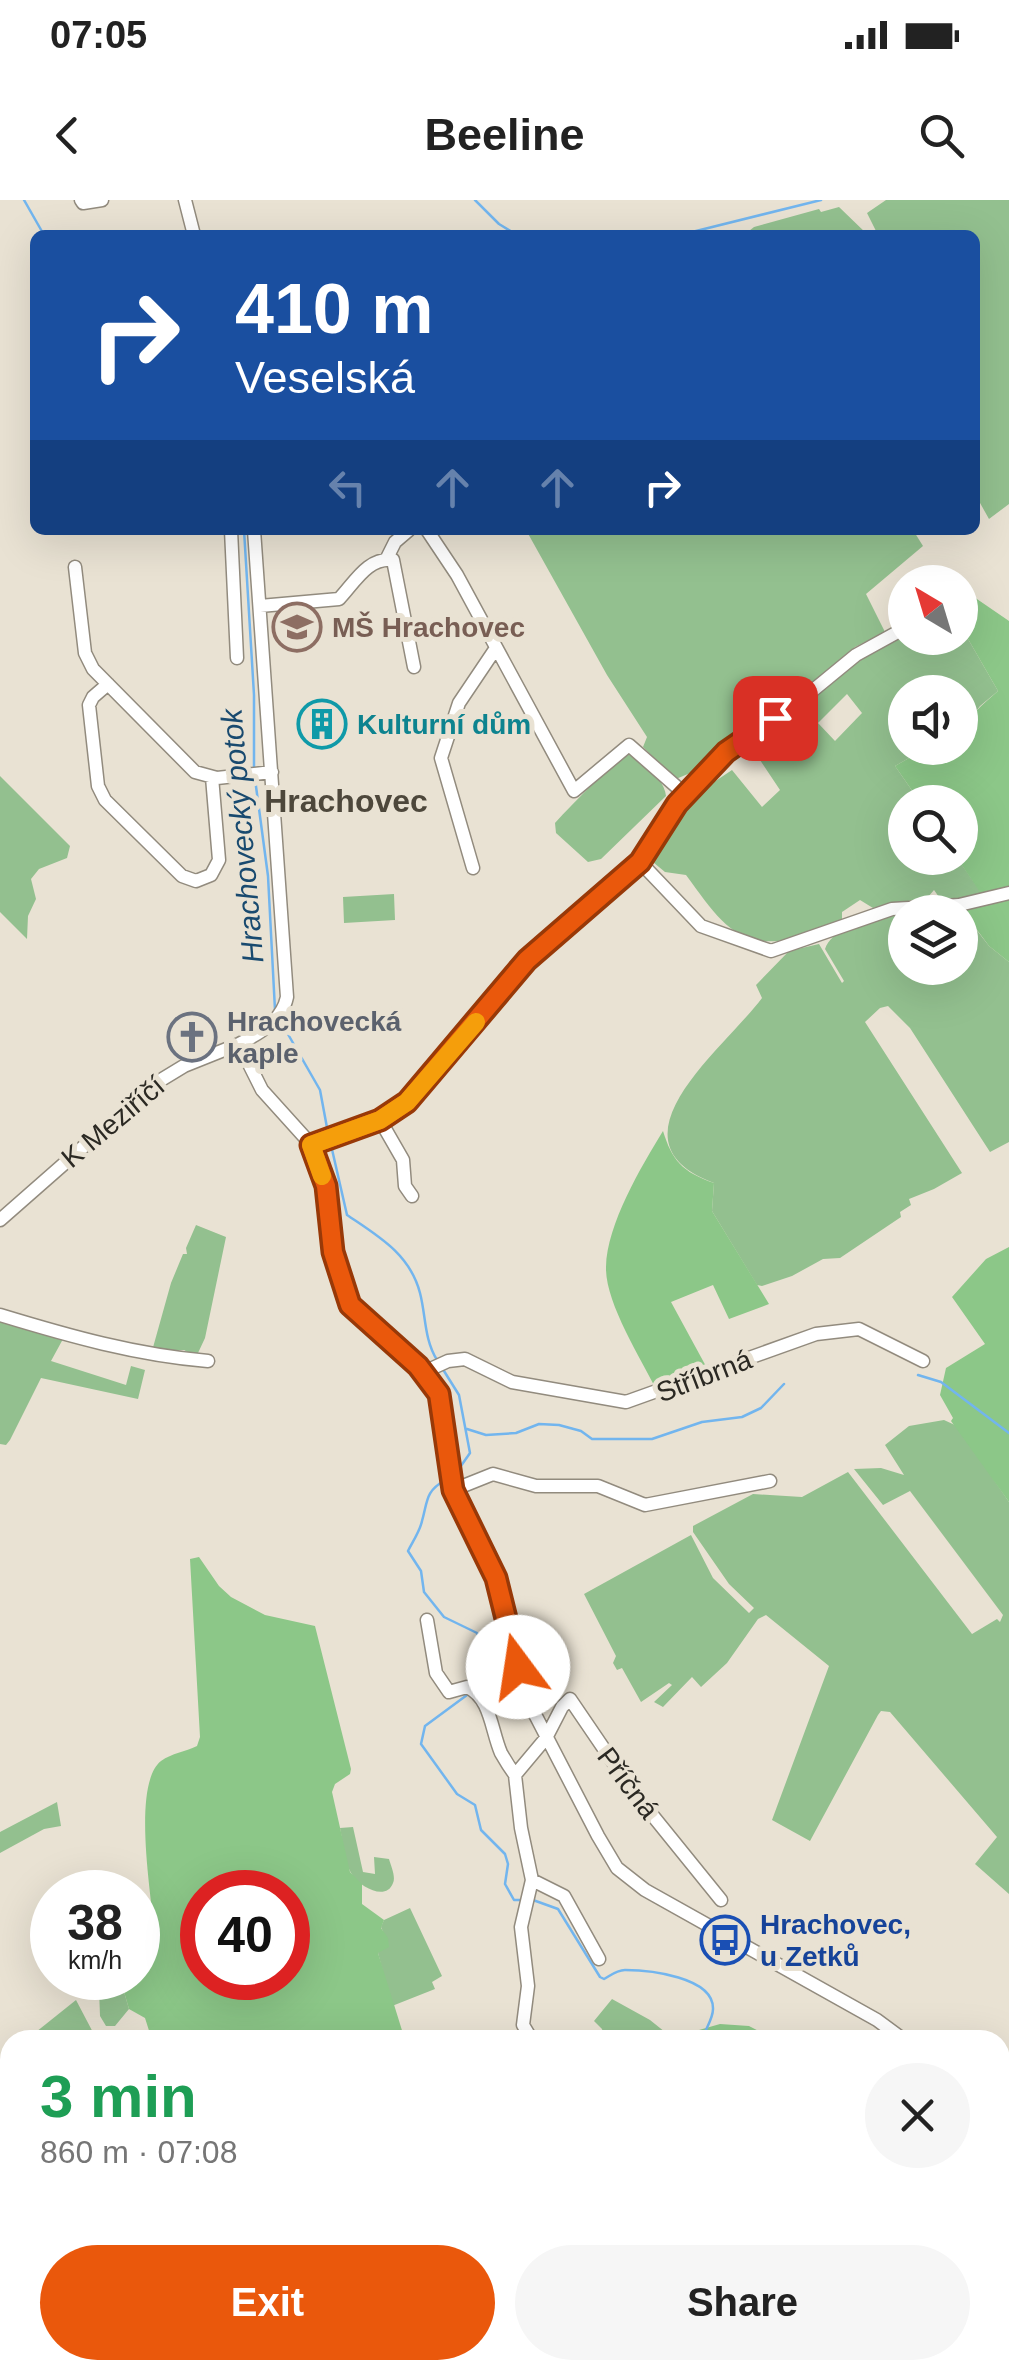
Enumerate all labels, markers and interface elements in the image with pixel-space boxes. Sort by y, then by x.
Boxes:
text: 07:05 [50,14,147,56]
icon: back [40,108,95,163]
icon: search [914,108,969,163]
text: Beeline [424,109,585,160]
icon: right [70,270,200,400]
text: 410 m [235,270,433,348]
text: Veselská [235,352,415,403]
icon: left [320,460,375,515]
icon: ahead [425,460,480,515]
icon: ahead [530,460,585,515]
icon: right [635,460,690,515]
north arrow [888,565,978,655]
map controls [888,565,978,985]
school or university icon: MŠ Hrachovec [271,601,323,653]
place label: MŠ Hrachovec [332,611,525,643]
button: sound [888,675,978,765]
pin [733,676,818,761]
icon: arrive [748,691,803,746]
building icon: Kulturní dům [296,698,348,750]
water label: Hrachovecký potok [214,706,270,965]
place label: Kulturní dům [357,709,531,740]
district label: Hrachovec [264,783,428,819]
button: search [888,785,978,875]
button: layers [888,895,978,985]
place label: Hrachovecká kaple [227,1006,402,1069]
church icon: Hrachovecká kaple [166,1011,218,1063]
street label: K Meziříčí [55,1070,171,1174]
street label: Stříbrná [652,1344,756,1408]
position arrow [466,1615,570,1719]
street label: Příčná [591,1741,665,1825]
speed limit sign: 40 [180,1870,310,2000]
text: 38 [67,1895,123,1951]
place label: Hrachovec, u Zetků [760,1909,911,1972]
bus stop icon: Hrachovec, u Zetků [699,1914,751,1966]
text: km/h [68,1946,122,1974]
text: 3 min [40,2063,197,2130]
button: close [865,2063,970,2168]
text: 860 m · 07:08 [40,2134,237,2170]
button: Exit [40,2245,495,2360]
button: Share [515,2245,970,2360]

